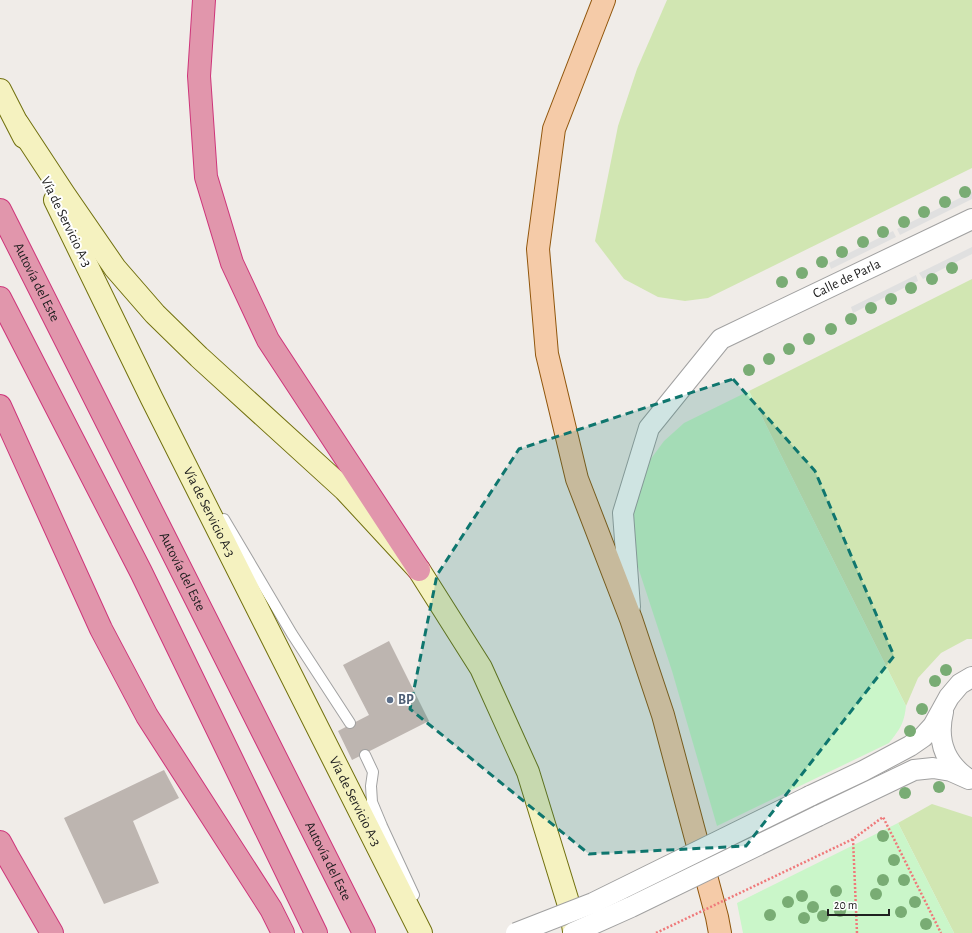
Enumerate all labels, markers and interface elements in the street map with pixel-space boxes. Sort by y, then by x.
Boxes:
street label: Vía de Servicio A-3 [38,175,94,269]
street label: Autovía del Este [11,241,62,324]
street label: Calle de Parla [811,257,883,301]
street label: Vía de Servicio A-3 [181,465,237,559]
street label: Autovía del Este [156,530,208,613]
place label: BP [398,693,414,707]
marker: BP [385,695,395,705]
street label: Vía de Servicio A-3 [326,754,383,849]
street label: Autovía del Este [302,819,353,903]
scale bar [828,891,889,917]
text: 20 m [834,899,857,911]

